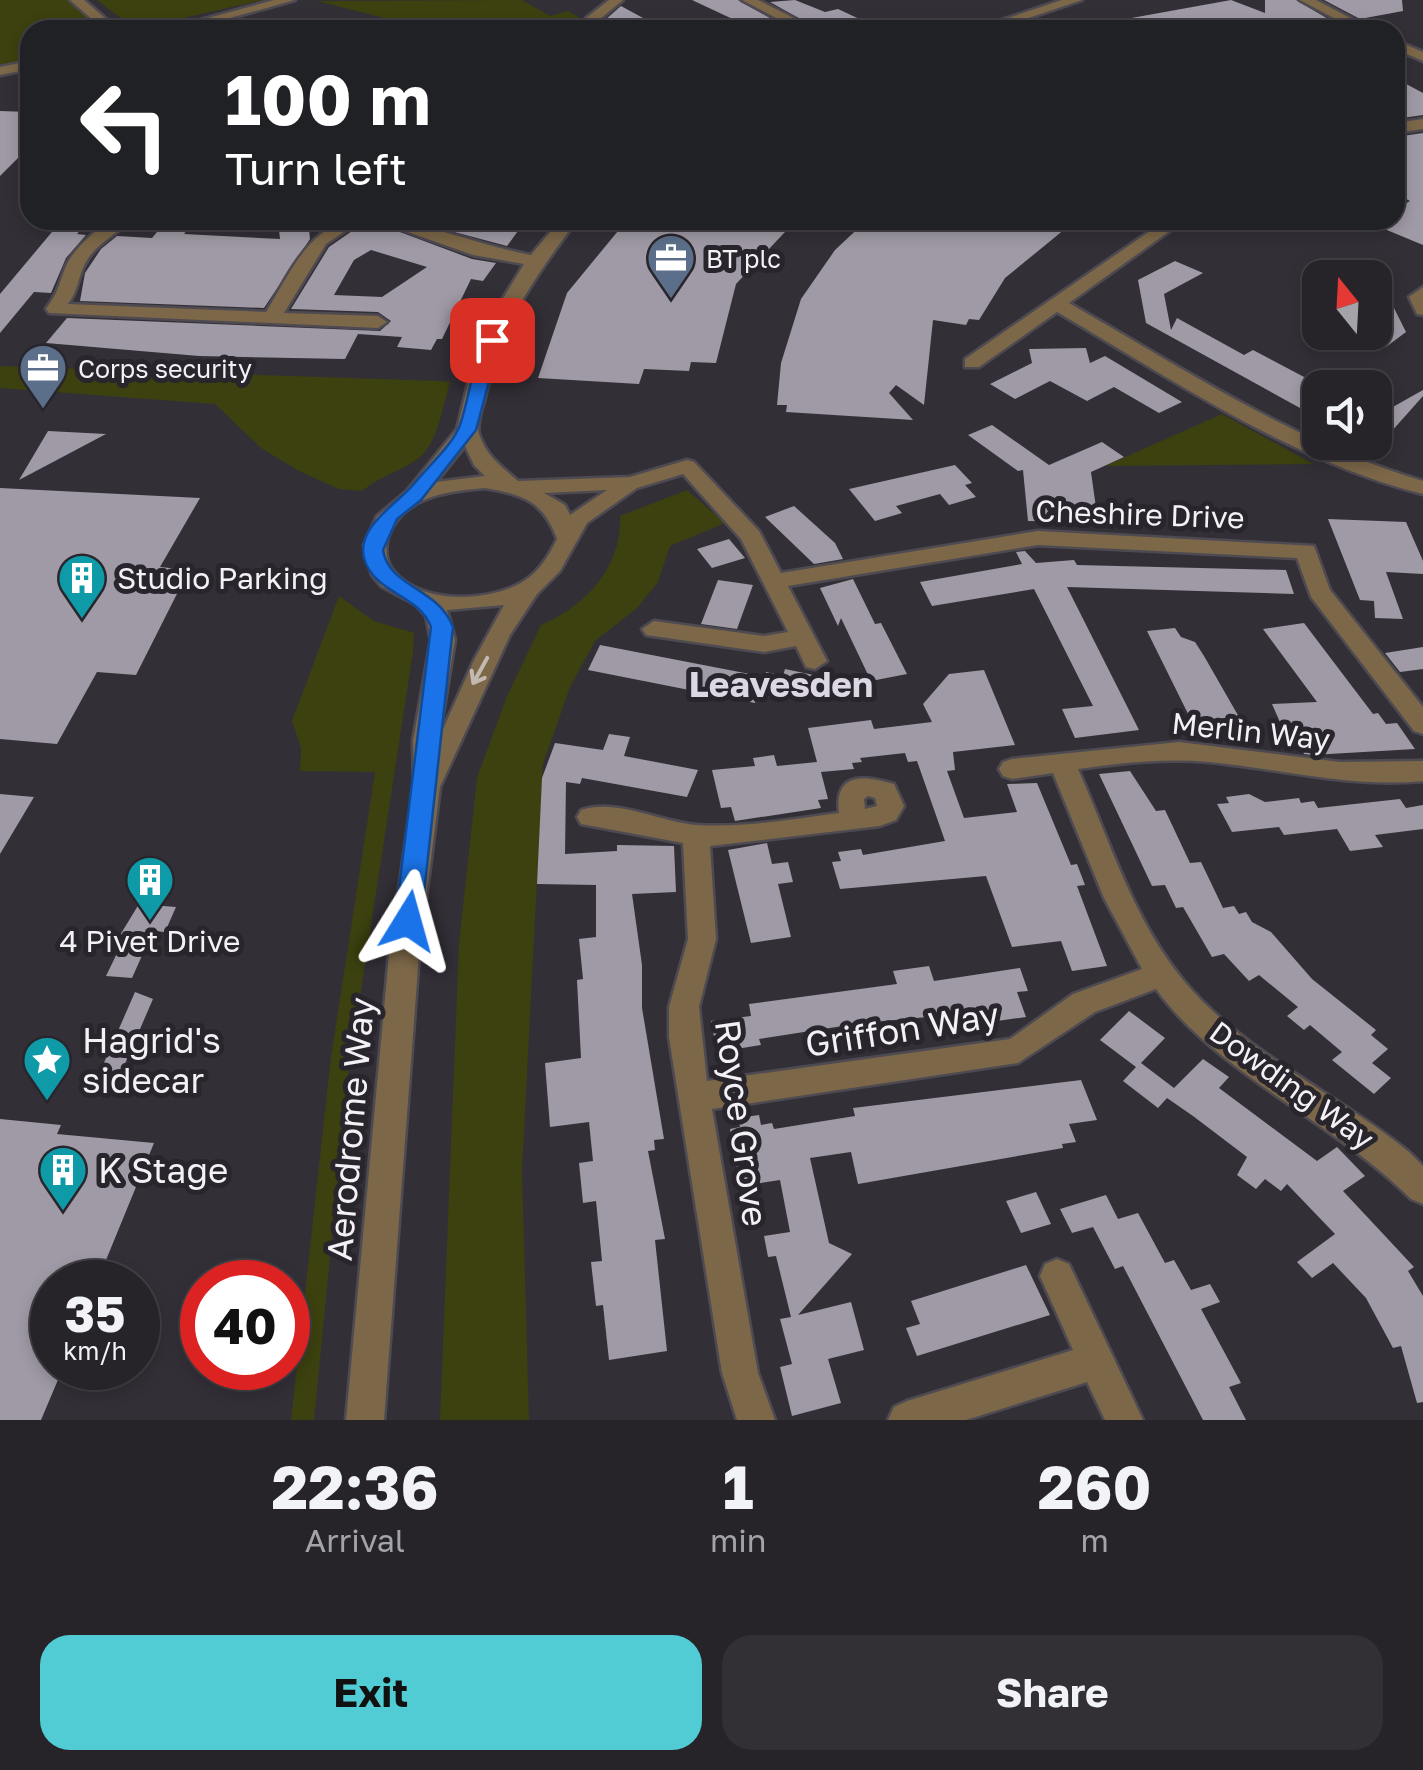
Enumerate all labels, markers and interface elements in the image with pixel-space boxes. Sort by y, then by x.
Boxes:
text: 100 m [225,56,431,140]
icon: left [60,60,190,190]
text: Turn left [225,141,407,195]
office icon: BT plc [645,232,697,300]
place label: BT plc [706,243,781,274]
north arrow [1302,260,1392,350]
map controls [1302,260,1392,460]
pin [450,298,535,383]
icon: arrive [465,313,520,368]
office icon: Corps security [17,342,69,410]
place label: Corps security [78,353,252,384]
button: sound [1302,370,1392,460]
street label: Cheshire Drive [1035,492,1245,536]
building icon: Studio Parking [56,552,108,620]
place label: Studio Parking [117,560,328,596]
one-way arrow [469,655,489,685]
district label: Leavesden [689,663,873,705]
street label: Merlin Way [1170,705,1332,757]
building icon: 4 Pivet Drive [124,854,176,922]
position arrow [356,869,460,973]
place label: 4 Pivet Drive [60,923,240,959]
street label: Griffon Way [802,993,1002,1065]
street label: Aerodrome Way [318,995,382,1263]
street label: Dowding Way [1203,1013,1381,1157]
street label: Royce Grove [707,1017,777,1229]
place label: Hagrid's sidecar [82,1019,221,1101]
place icon: Hagrid's sidecar [21,1034,73,1102]
building icon: K Stage [37,1144,89,1212]
place label: K Stage [98,1149,228,1191]
speed limit sign: 40 [180,1260,310,1390]
text: 35 [64,1283,125,1343]
text: km/h [63,1335,127,1366]
text: 22:36 [271,1450,439,1522]
text: 1 [723,1450,754,1522]
text: 260 [1038,1450,1152,1522]
text: Arrival [305,1521,405,1559]
text: min [710,1521,766,1559]
text: m [1081,1521,1109,1559]
button: Exit [40,1635,702,1750]
button: Share [722,1635,1383,1750]

